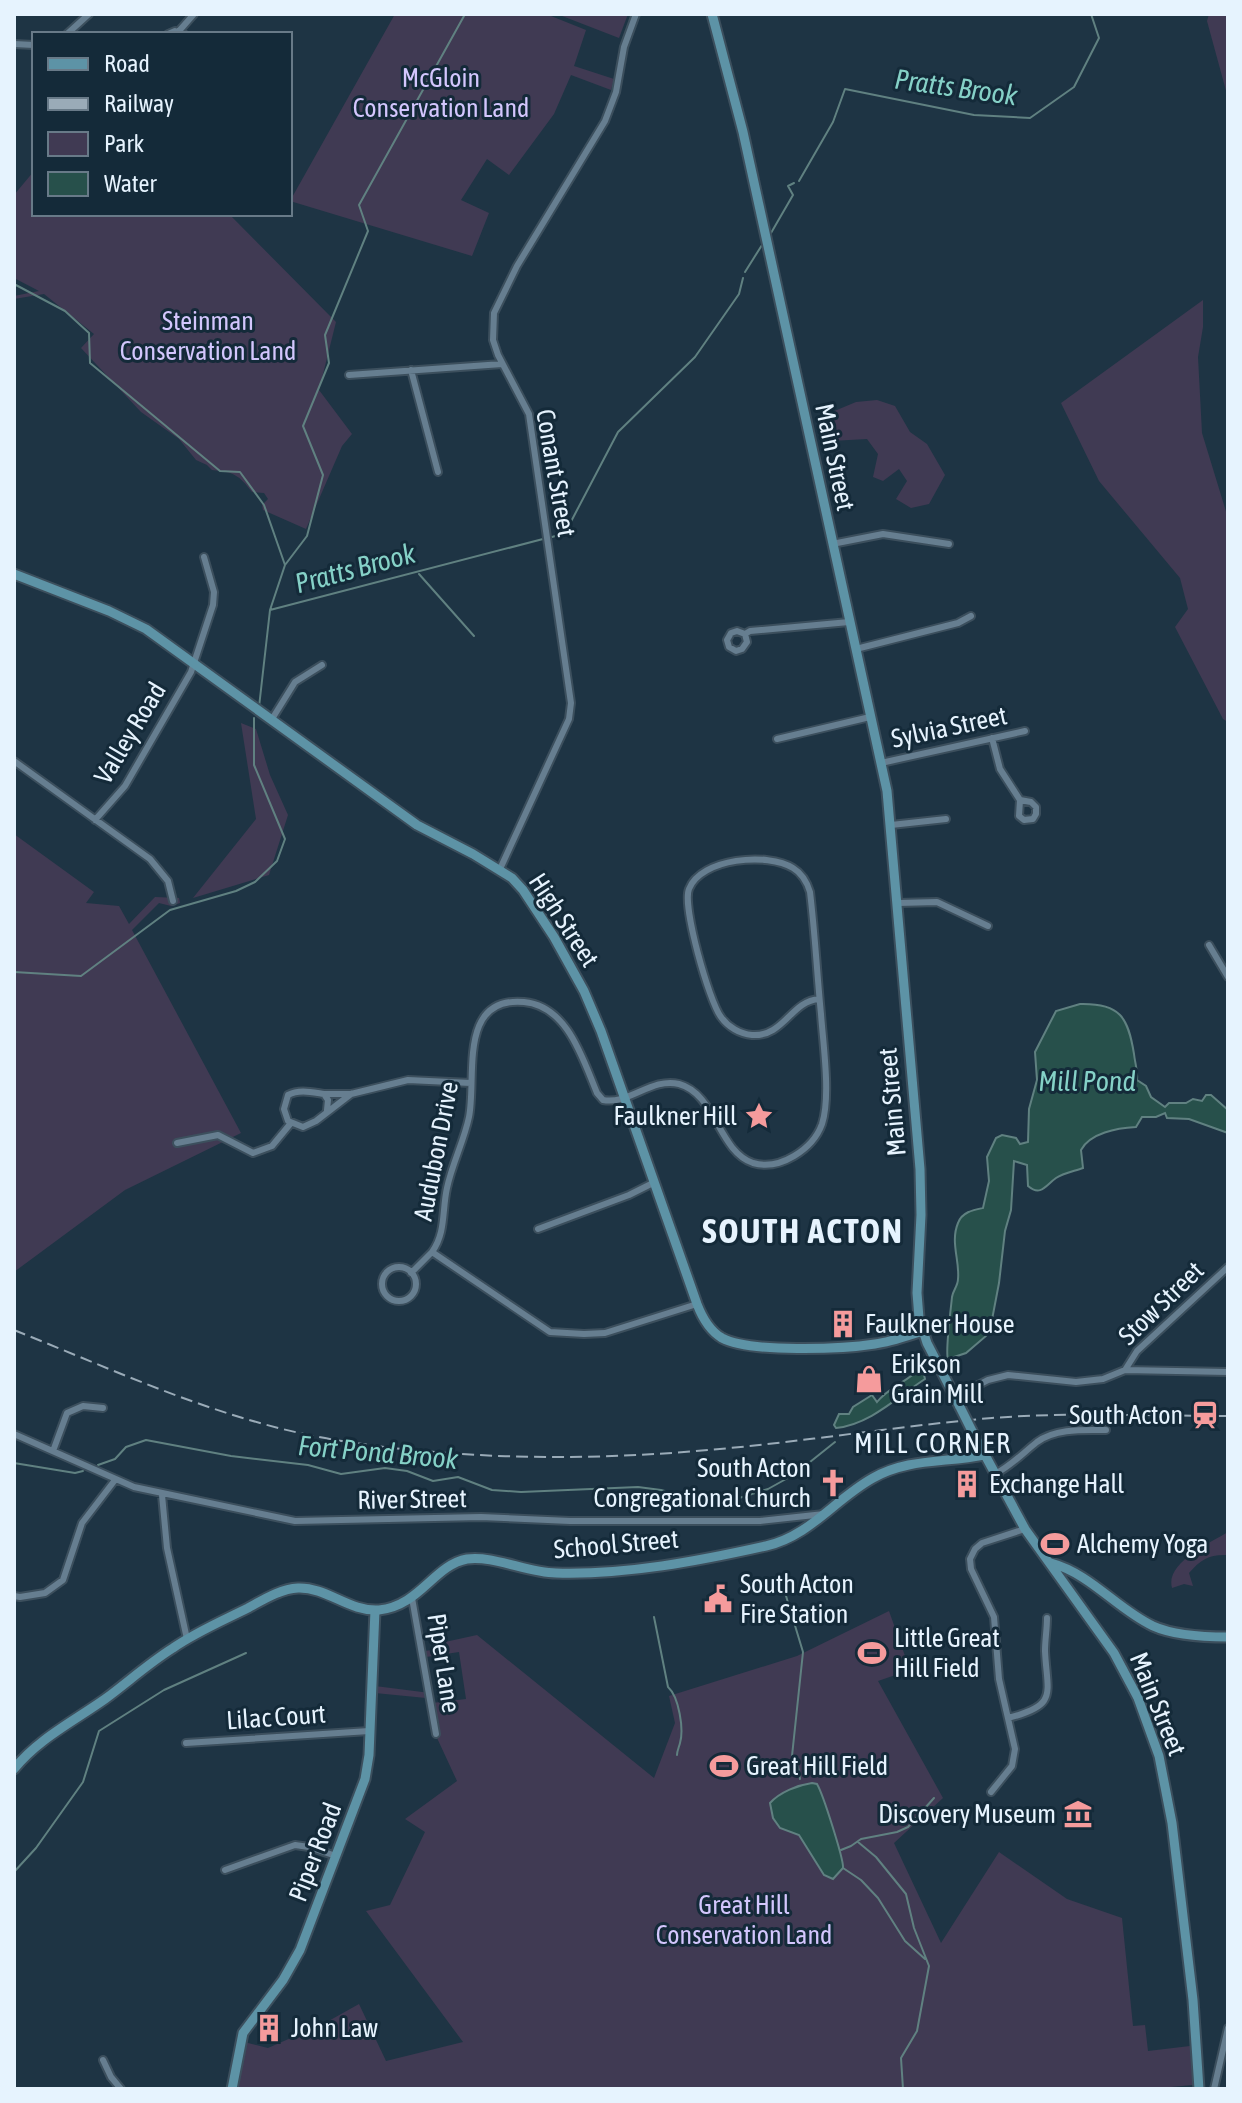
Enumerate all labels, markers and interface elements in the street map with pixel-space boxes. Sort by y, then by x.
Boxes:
legend [32,32,292,216]
text: Road [104,50,150,77]
park label: McGloin Conservation Land [353,63,529,123]
water label: Pratts Brook [893,63,1020,112]
text: Railway [104,90,174,117]
text: Park [104,130,145,157]
text: Water [104,170,157,197]
park label: Steinman Conservation Land [120,306,296,366]
street label: Main Street [809,401,861,513]
street label: Conant Street [530,407,582,539]
water label: Pratts Brook [291,536,419,599]
street label: Valley Road [88,677,172,789]
street label: Sylvia Street [888,700,1010,754]
street label: High Street [523,868,605,972]
street label: Main Street [872,1047,912,1157]
water label: Mill Pond [1038,1065,1136,1097]
street label: Audubon Drive [408,1079,464,1223]
place label: Faulkner Hill [614,1101,737,1131]
place icon: Faulkner Hill [744,1101,774,1131]
district label: SOUTH ACTON [702,1211,904,1250]
street label: Stow Street [1112,1255,1210,1351]
building icon: Faulkner House [828,1309,858,1339]
place label: Faulkner House [865,1309,1014,1339]
place label: Erikson Grain Mill [891,1349,983,1409]
shop icon: Erikson Grain Mill [854,1364,884,1394]
place label: South Acton [1069,1400,1183,1430]
station icon: South Acton [1190,1400,1220,1430]
district label: MILL CORNER [854,1427,1012,1459]
water label: Fort Pond Brook [297,1429,460,1475]
place label: South Acton Congregational Church [593,1453,811,1513]
church icon: South Acton Congregational Church [818,1468,848,1498]
building icon: Exchange Hall [952,1469,982,1499]
place label: Exchange Hall [989,1469,1124,1499]
street label: River Street [357,1483,467,1515]
street label: School Street [552,1524,680,1564]
sports icon: Alchemy Yoga [1040,1529,1070,1559]
place label: Alchemy Yoga [1077,1529,1208,1559]
place label: South Acton Fire Station [740,1569,854,1629]
public building icon: South Acton Fire Station [703,1584,733,1614]
street label: Piper Lane [421,1611,467,1715]
place label: Little Great Hill Field [894,1623,1000,1683]
sports icon: Little Great Hill Field [857,1638,887,1668]
street label: Main Street [1124,1648,1192,1760]
street label: Lilac Court [225,1699,327,1735]
sports icon: Great Hill Field [709,1751,739,1781]
place label: Great Hill Field [746,1751,888,1781]
street label: Piper Road [283,1798,347,1906]
place label: Discovery Museum [878,1799,1056,1829]
museum icon: Discovery Museum [1063,1799,1093,1829]
park label: Great Hill Conservation Land [656,1890,832,1950]
building icon: John Law [254,2013,284,2043]
place label: John Law [291,2013,378,2043]

